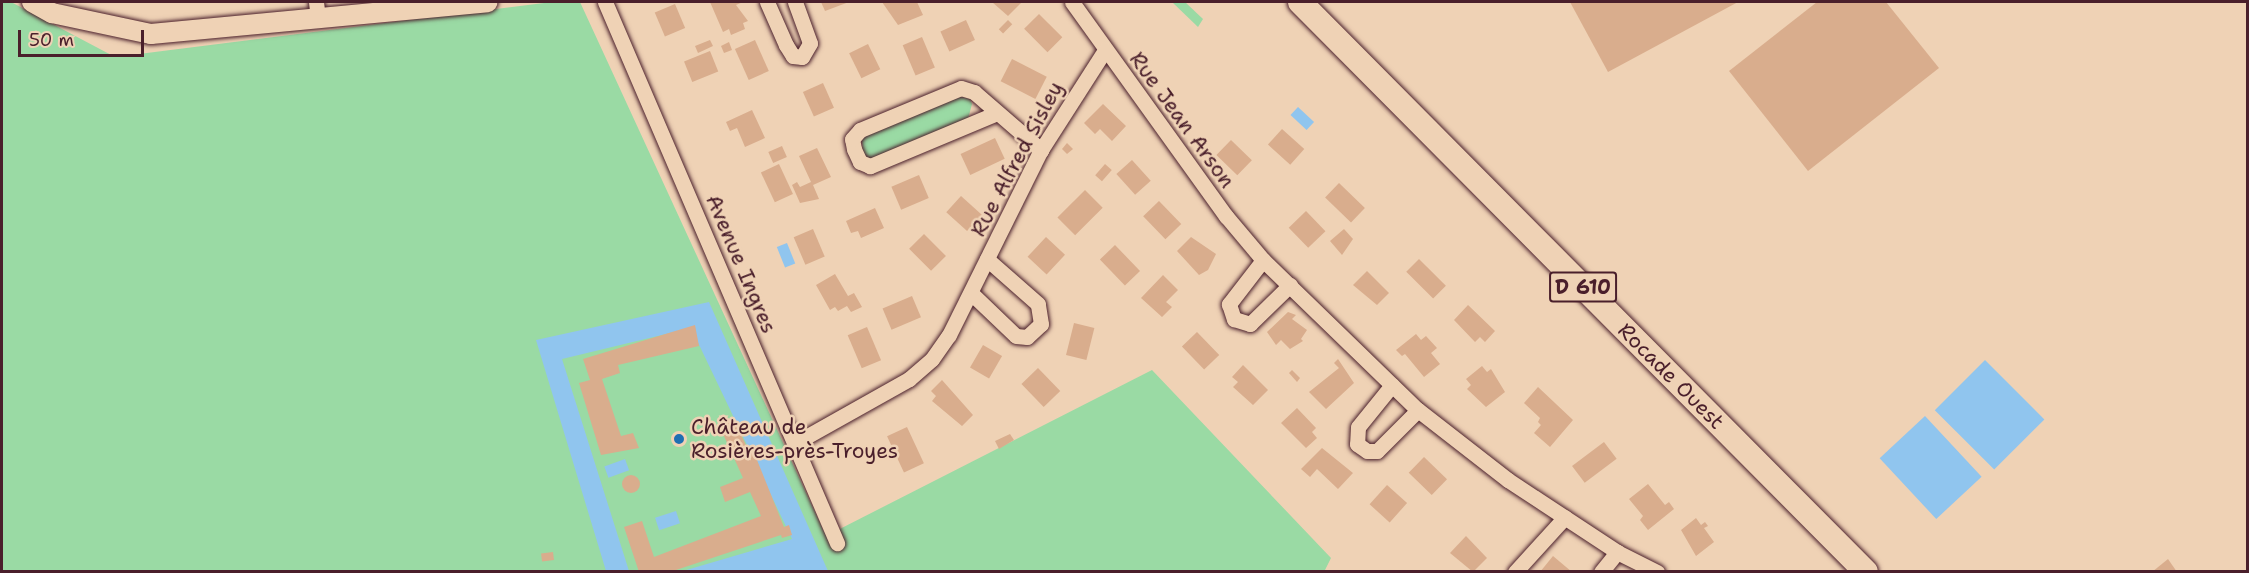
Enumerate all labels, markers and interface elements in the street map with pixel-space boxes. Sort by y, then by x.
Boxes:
scale bar [21,18,147,56]
text: 50 m [29,28,74,52]
street label: Rue Jean Arson [1124,47,1240,193]
street label: Rue Alfred Sisley [966,77,1068,241]
street label: Avenue Ingres [700,191,782,337]
road number: D 610 [1548,270,1618,304]
street label: Rocade Ouest [1613,318,1729,434]
place label: Château de Rosières-près-Troyes [691,414,898,464]
marker: Château de Rosières-près-Troyes [672,432,686,446]

